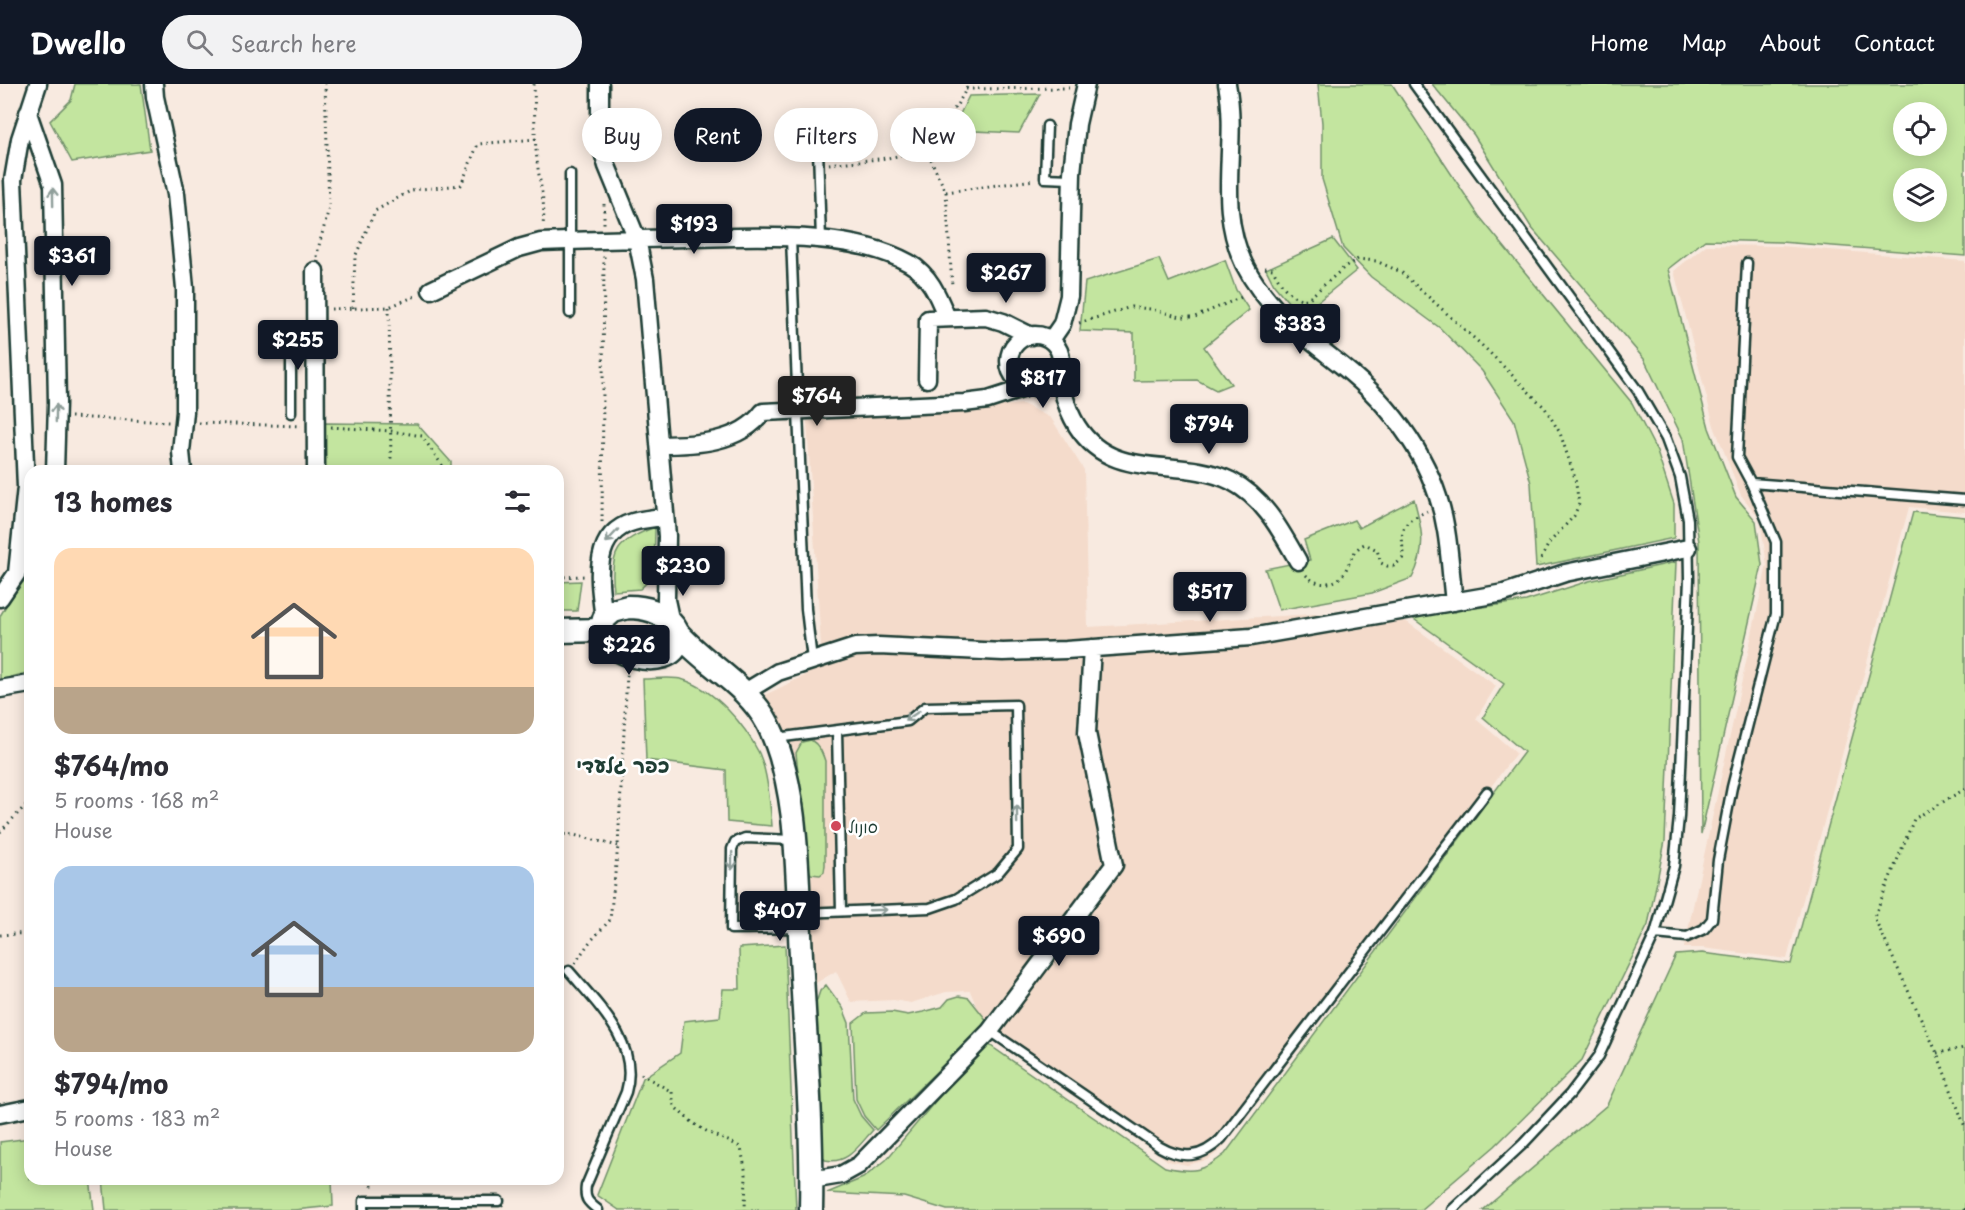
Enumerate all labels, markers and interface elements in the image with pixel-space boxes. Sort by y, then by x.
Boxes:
search box [162,15,582,69]
text: Dwello [30,21,126,64]
icon: search [183,26,216,59]
text: Search here [231,26,357,59]
text: Home [1590,26,1649,58]
text: Map [1682,26,1727,58]
text: About [1760,26,1821,58]
text: Contact [1854,26,1935,58]
map controls [1893,102,1947,222]
button: locate [1893,102,1947,156]
chip: Buy [582,108,662,162]
chip: Rent [674,108,762,162]
chip: Filters [774,108,878,162]
chip: New [890,108,976,162]
button: layers [1893,168,1947,222]
one-way arrow [47,187,59,207]
pin: $193 [658,204,730,255]
text: $193 [670,208,718,238]
pin: $361 [36,236,108,287]
text: $361 [48,240,96,270]
pin: $267 [970,253,1042,304]
text: $267 [981,257,1031,287]
pin: $383 [1264,304,1336,355]
text: $383 [1274,308,1326,338]
pin: $255 [262,320,334,371]
text: $255 [272,324,324,354]
pin: $817 [1007,358,1079,409]
text: $817 [1020,362,1066,392]
pin: $764 [781,376,853,427]
text: $764 [792,380,842,410]
one-way arrow [51,403,62,423]
pin: $794 [1173,404,1245,455]
text: $794 [1184,408,1234,438]
text: 13 homes [54,482,172,521]
icon: filters [501,485,534,518]
one-way arrow [605,528,619,543]
pin: $230 [647,546,719,597]
text: $230 [656,550,710,580]
pin: $517 [1174,572,1246,623]
text: $517 [1187,576,1233,606]
icon: home [240,587,348,695]
pin: $226 [593,625,665,676]
text: $226 [603,629,655,659]
one-way arrow [905,710,921,722]
text: $764/mo [54,746,169,785]
district label: כפר גלעדי [577,750,669,780]
text: 5 rooms · 168 m² [54,785,219,815]
one-way arrow [1012,805,1023,825]
place label: סונול [848,814,878,838]
text: House [54,815,113,845]
marker: סונול [829,819,843,833]
one-way arrow [726,851,738,871]
pin: $407 [744,891,816,942]
text: $407 [754,895,806,925]
one-way arrow [867,904,887,915]
icon: home [240,905,348,1013]
pin: $690 [1023,916,1095,967]
text: $690 [1032,920,1086,950]
text: $794/mo [54,1064,168,1103]
text: 5 rooms · 183 m² [54,1103,220,1133]
text: House [54,1133,113,1163]

